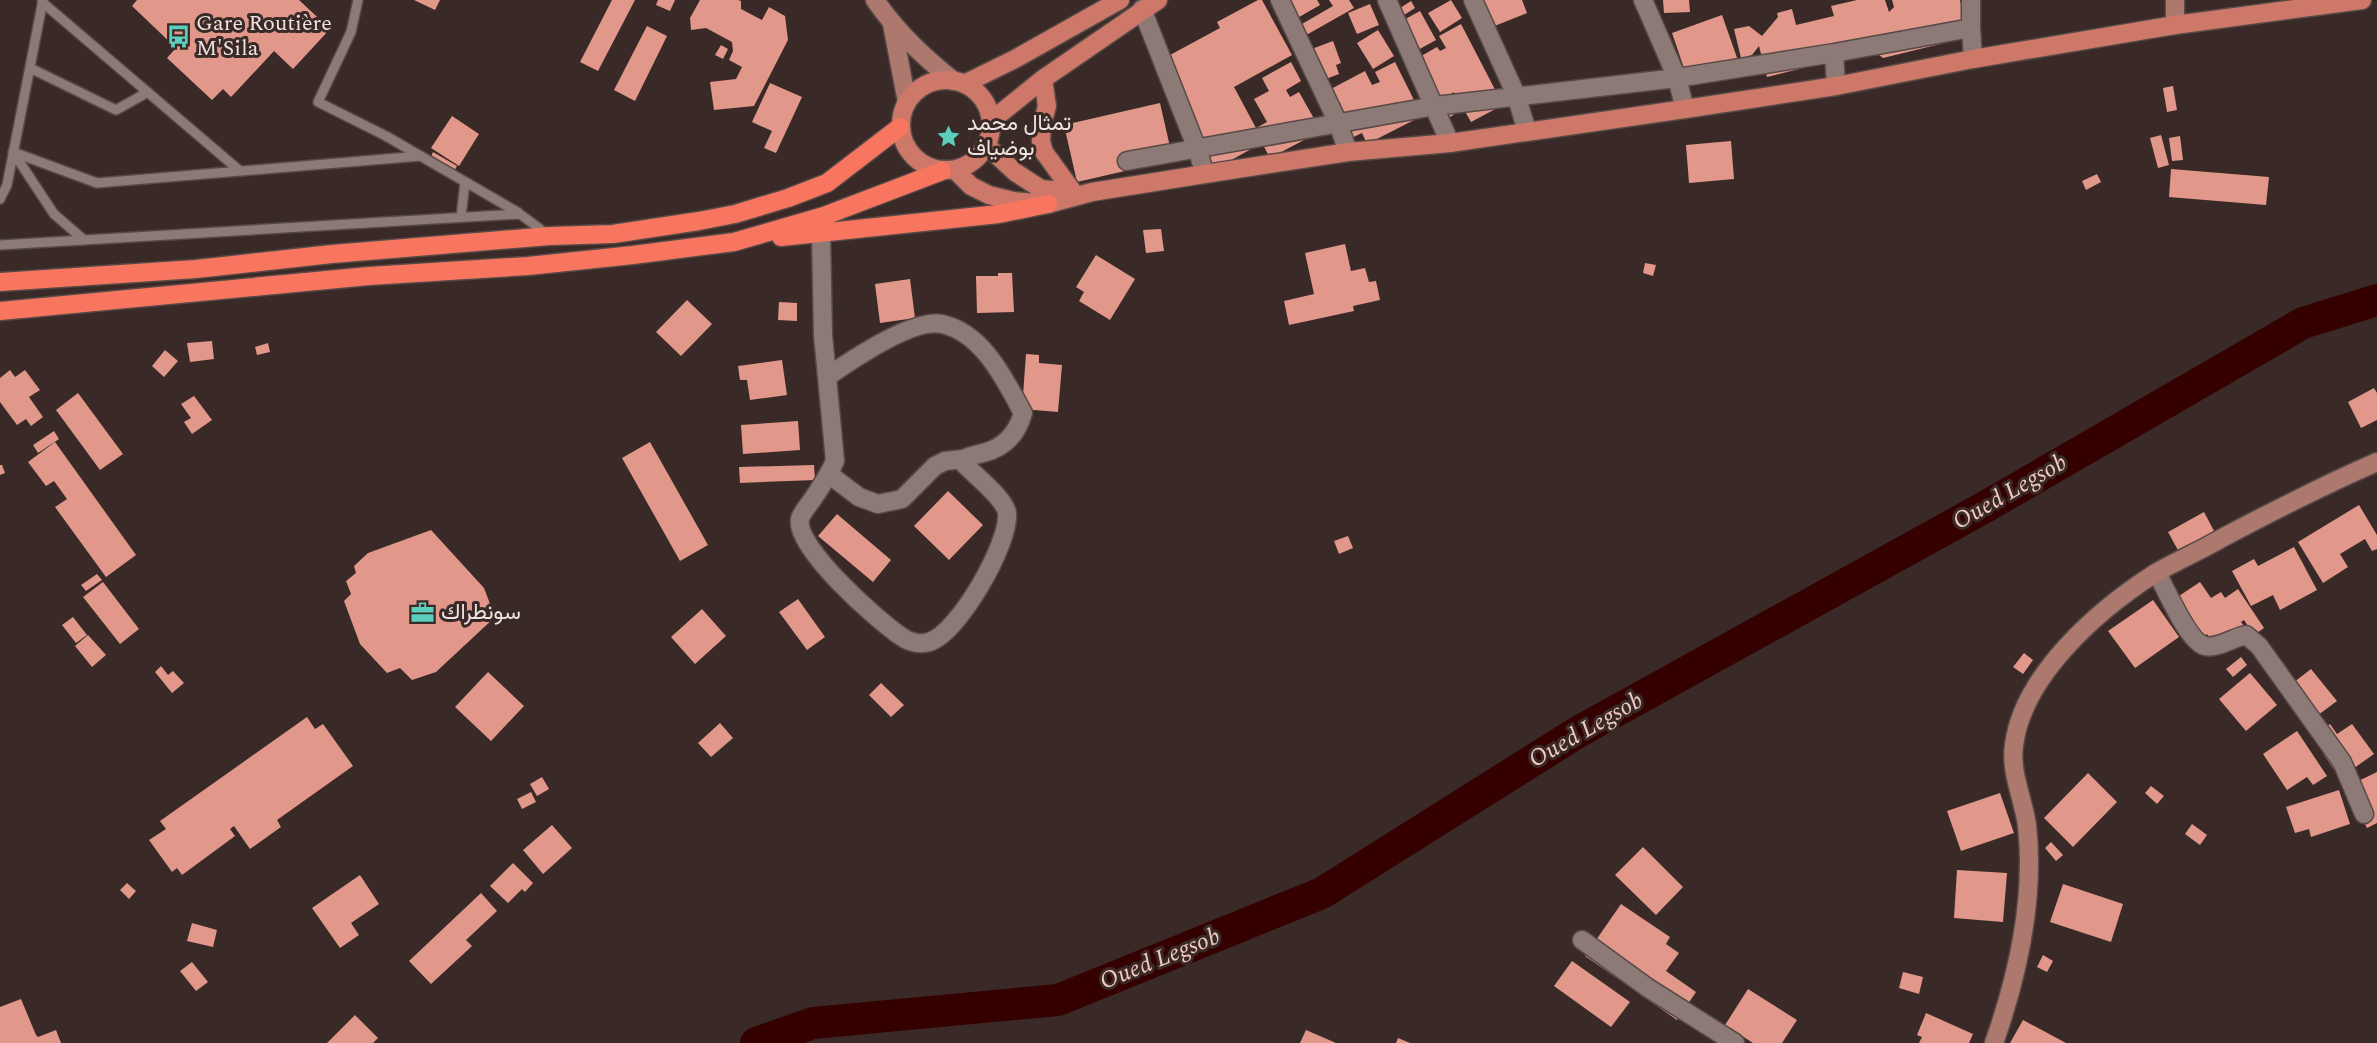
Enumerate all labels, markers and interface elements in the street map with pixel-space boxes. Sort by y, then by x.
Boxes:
place label: Gare Routière M'Sila [196,7,332,65]
bus stop icon: Gare Routière M'Sila [165,23,191,49]
place label: تمثال محمد بوضياف [967,107,1071,165]
place icon: تمثال محمد بوضياف [936,123,962,149]
water label: Oued Legsob [1946,445,2074,539]
place label: سونطراك [441,596,521,629]
office icon: سونطراك [410,599,436,625]
water label: Oued Legsob [1522,683,1650,777]
water label: Oued Legsob [1094,918,1226,1000]

